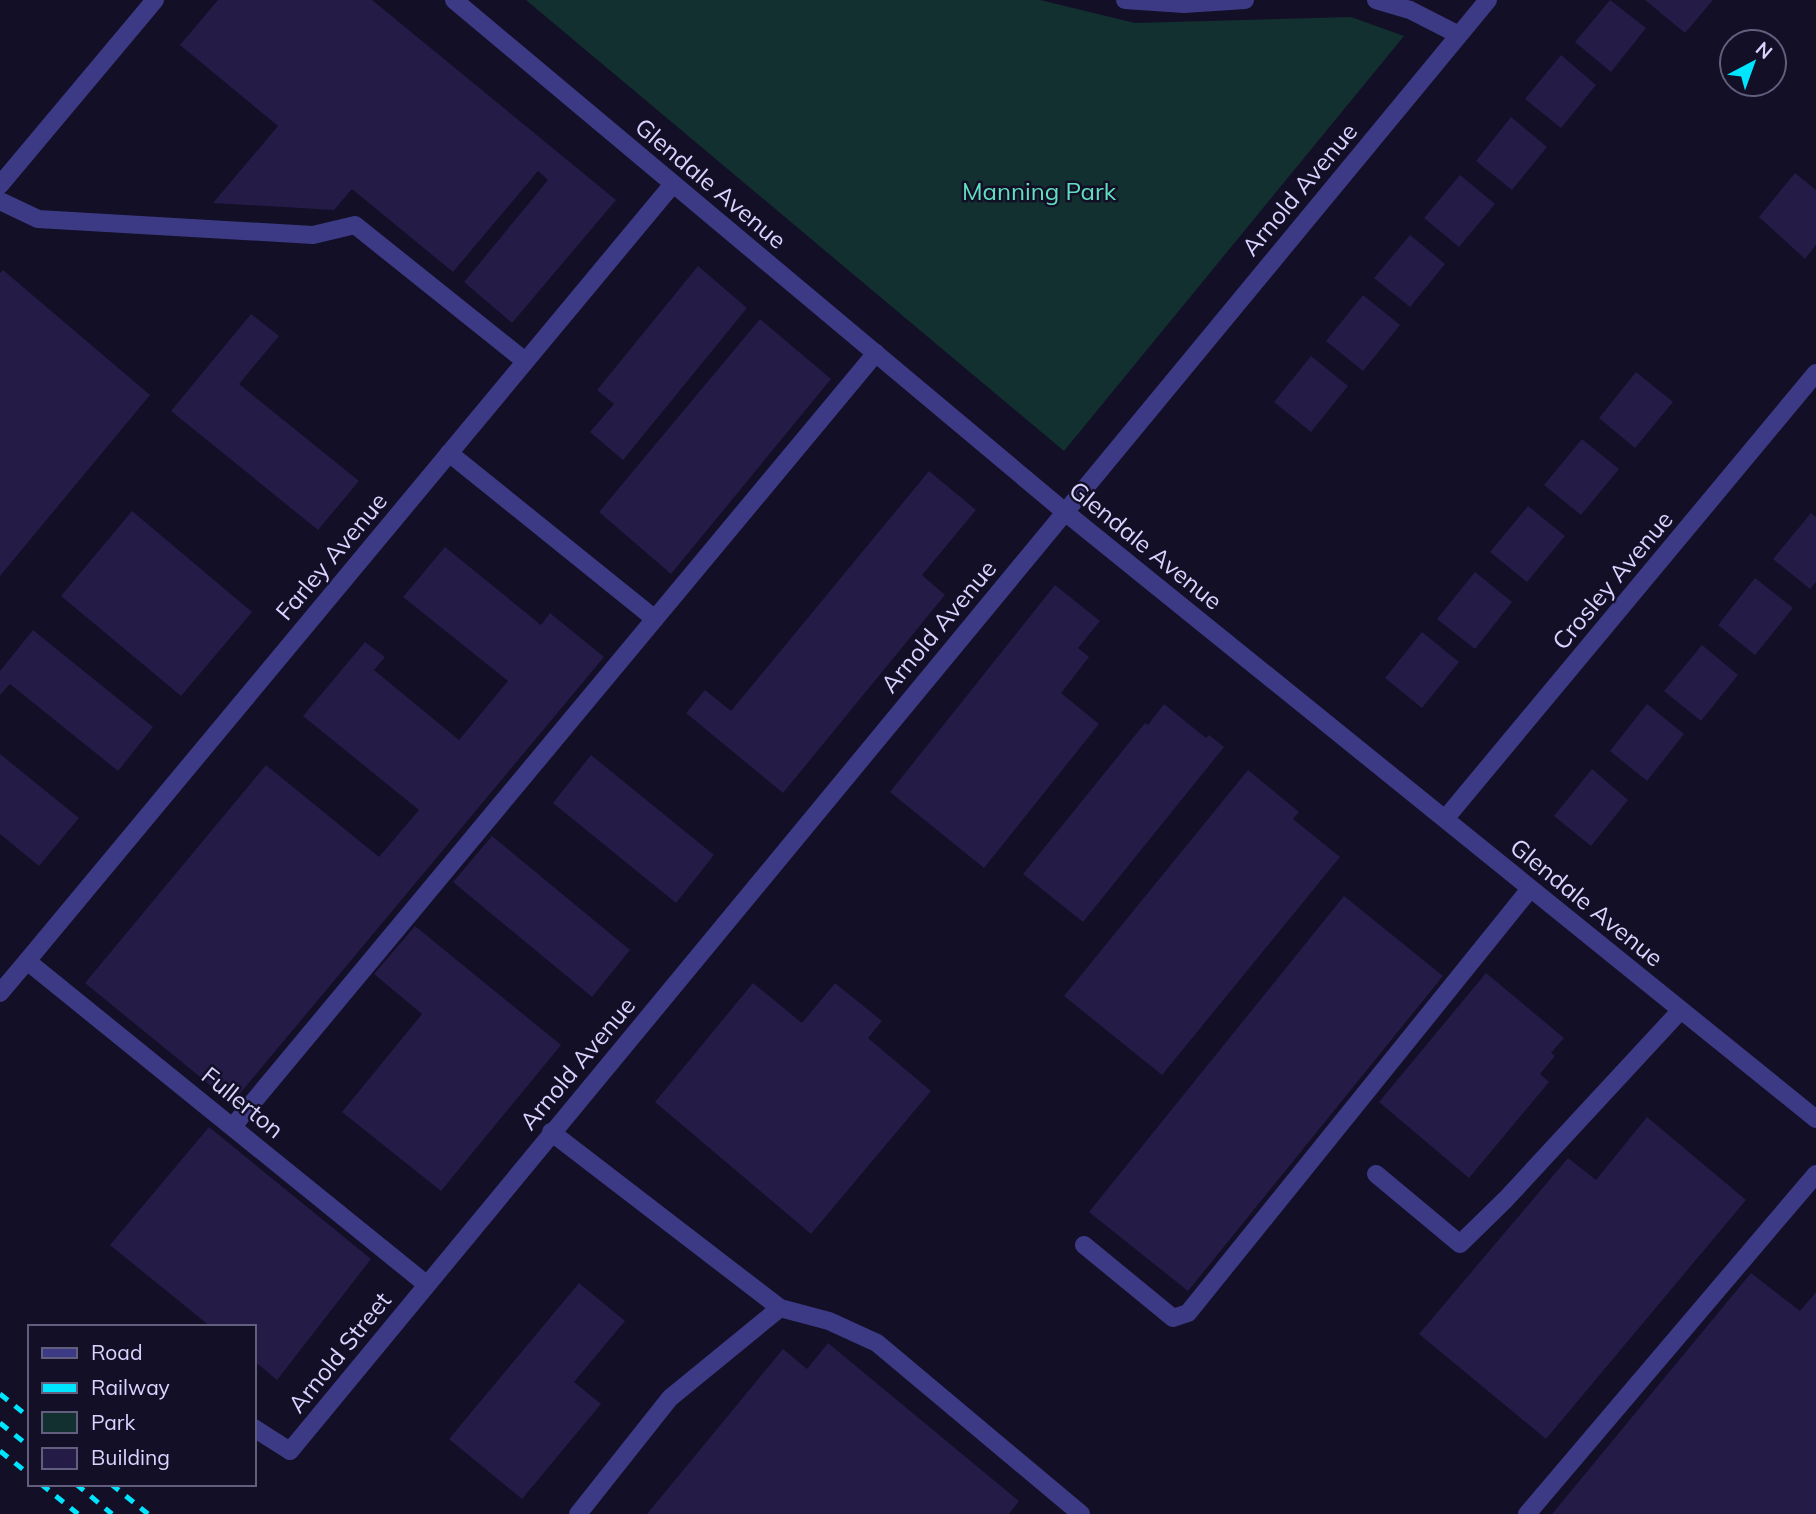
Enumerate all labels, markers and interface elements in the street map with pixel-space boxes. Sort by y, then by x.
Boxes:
north arrow [1718,28,1788,98]
text: N [1751,36,1777,64]
street label: Glendale Avenue [629,111,793,255]
street label: Arnold Avenue [1235,117,1363,261]
park label: Manning Park [962,176,1117,206]
street label: Glendale Avenue [1064,474,1228,616]
street label: Farley Avenue [269,486,393,626]
street label: Crosley Avenue [1545,505,1679,655]
street label: Arnold Avenue [874,554,1002,698]
street label: Glendale Avenue [1505,831,1669,973]
street label: Arnold Avenue [513,991,641,1135]
street label: Fullerton [196,1060,290,1144]
street label: Arnold Street [281,1285,397,1419]
legend [28,1325,256,1486]
text: Road [91,1339,142,1365]
text: Railway [91,1374,170,1400]
text: Park [91,1409,135,1435]
text: Building [91,1444,170,1470]

